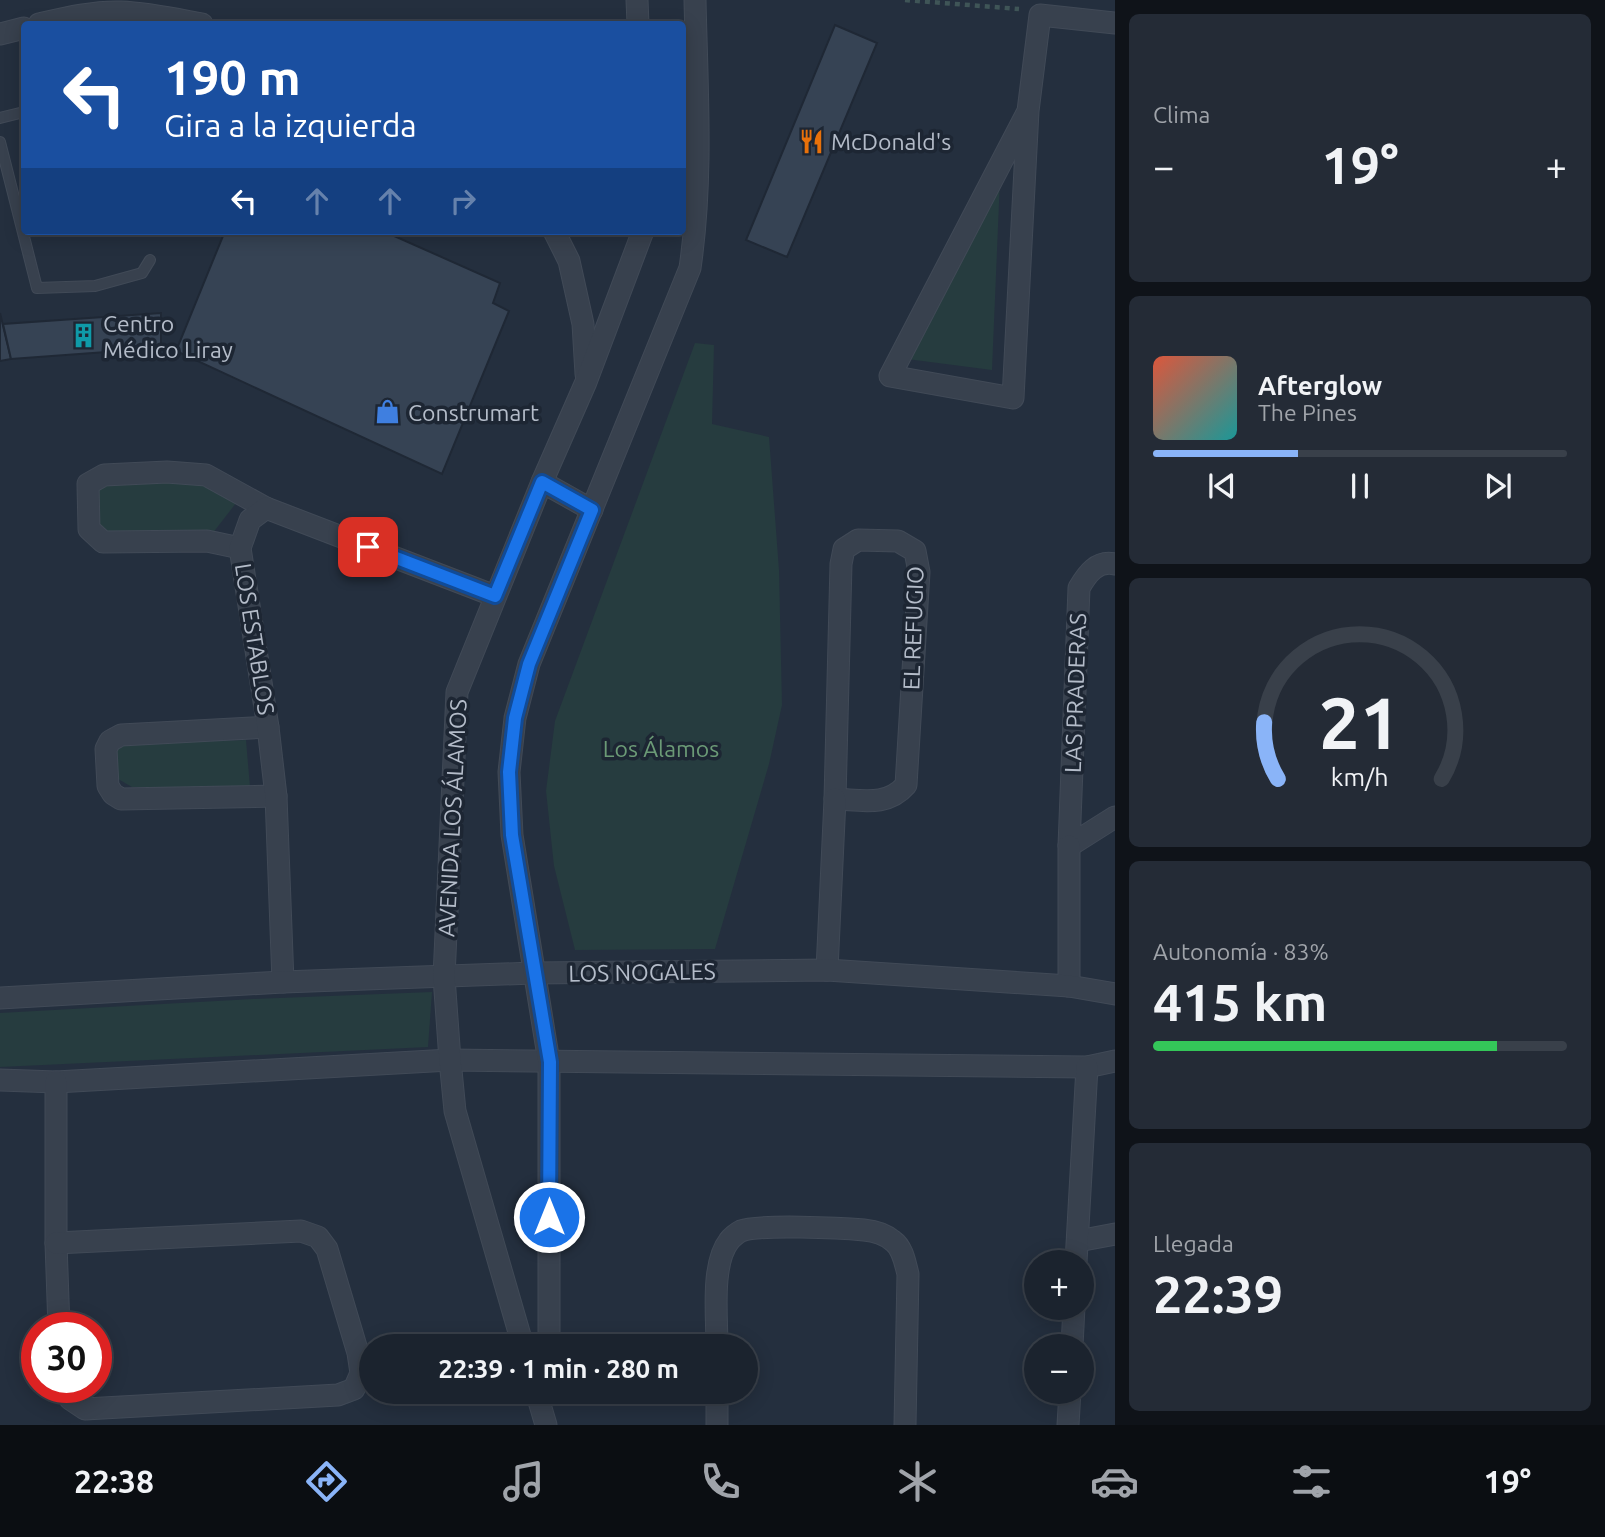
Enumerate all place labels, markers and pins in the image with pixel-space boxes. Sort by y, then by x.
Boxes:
restaurant icon: McDonald's [797,127,825,155]
place label: McDonald's [831,129,951,154]
place label: Centro Médico Liray [103,311,233,362]
building icon: Centro Médico Liray [69,322,97,350]
shop icon: Construmart [374,398,402,426]
place label: Construmart [408,400,539,425]
pin [338,517,398,577]

